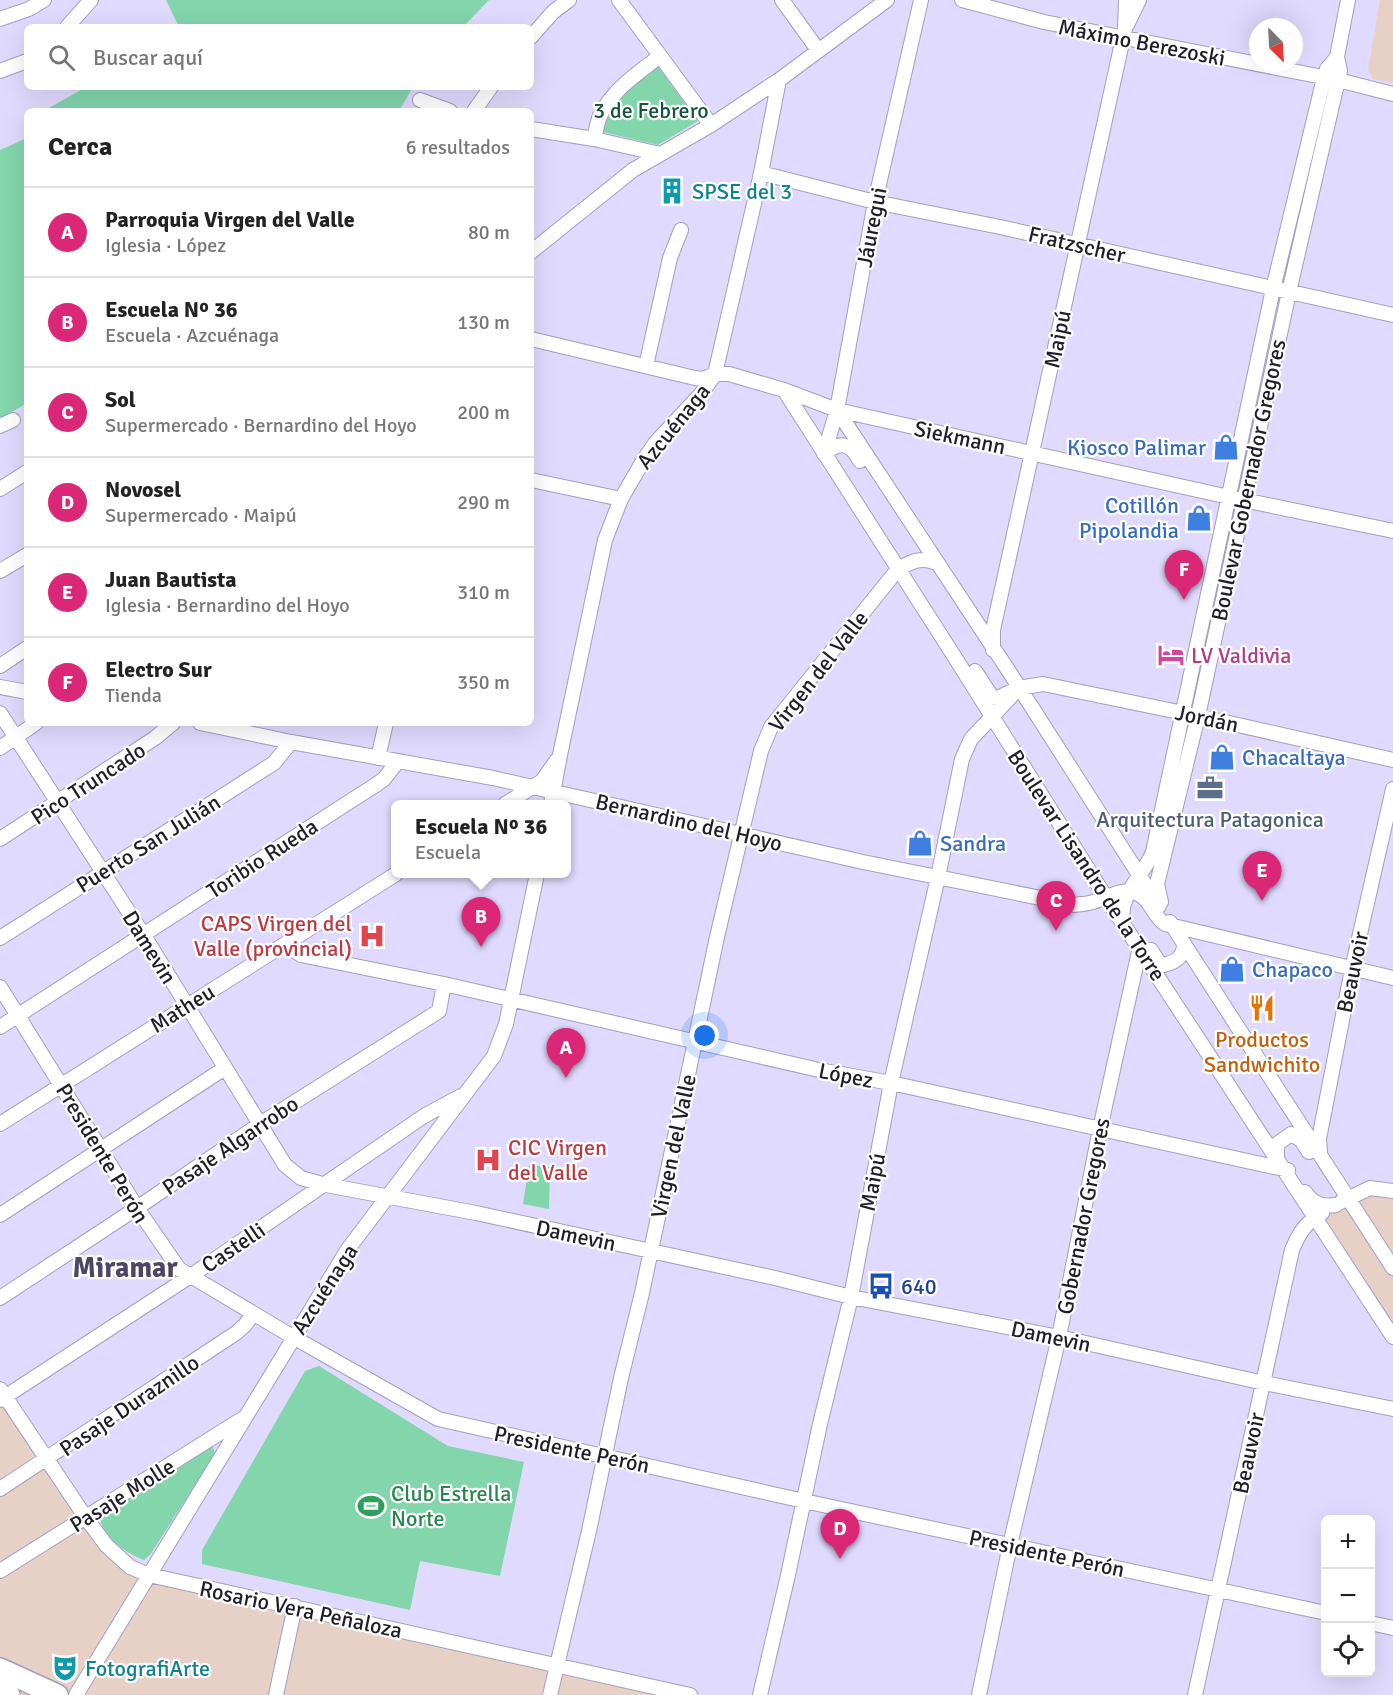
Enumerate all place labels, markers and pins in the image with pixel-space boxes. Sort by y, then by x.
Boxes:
building icon: SPSE del 3 [657,176,687,206]
place label: SPSE del 3 [692,178,792,205]
shop icon: Kiosco Palimar [1211,432,1241,462]
place label: Kiosco Palimar [1067,434,1206,461]
place label: Cotillón Pipolandia [1079,492,1179,544]
shop icon: Cotillón Pipolandia [1184,503,1214,533]
pin: F [1164,550,1204,600]
hotel icon: LV Valdivia [1156,640,1186,670]
place label: LV Valdivia [1191,642,1291,669]
shop icon: Chacaltaya [1207,742,1237,772]
place label: Chacaltaya [1242,744,1346,771]
office icon: Arquitectura Patagonica [1195,773,1225,803]
place label: Arquitectura Patagonica [1096,806,1324,833]
shop icon: Sandra [905,828,935,858]
place label: Sandra [940,830,1006,857]
pin: E [1242,852,1282,901]
pin: C [1036,882,1076,931]
pin: B [462,898,500,947]
place label: CAPS Virgen del Valle (provincial) [194,910,352,962]
hospital icon: CAPS Virgen del Valle (provincial) [357,921,387,951]
shop icon: Chapaco [1217,954,1247,984]
place label: Chapaco [1252,956,1333,983]
restaurant icon: Productos Sandwichito [1247,993,1277,1023]
place label: Productos Sandwichito [1204,1026,1320,1078]
pin: A [546,1028,586,1078]
place label: CIC Virgen del Valle [508,1134,607,1186]
hospital icon: CIC Virgen del Valle [473,1145,503,1175]
bus stop icon: 640 [866,1271,896,1301]
place label: 640 [901,1273,937,1300]
place label: Club Estrella Norte [391,1480,511,1532]
sports icon: Club Estrella Norte [356,1491,386,1521]
pin: D [820,1510,860,1559]
theatre icon: FotografiArte [50,1653,80,1683]
place label: FotografiArte [85,1655,210,1682]

